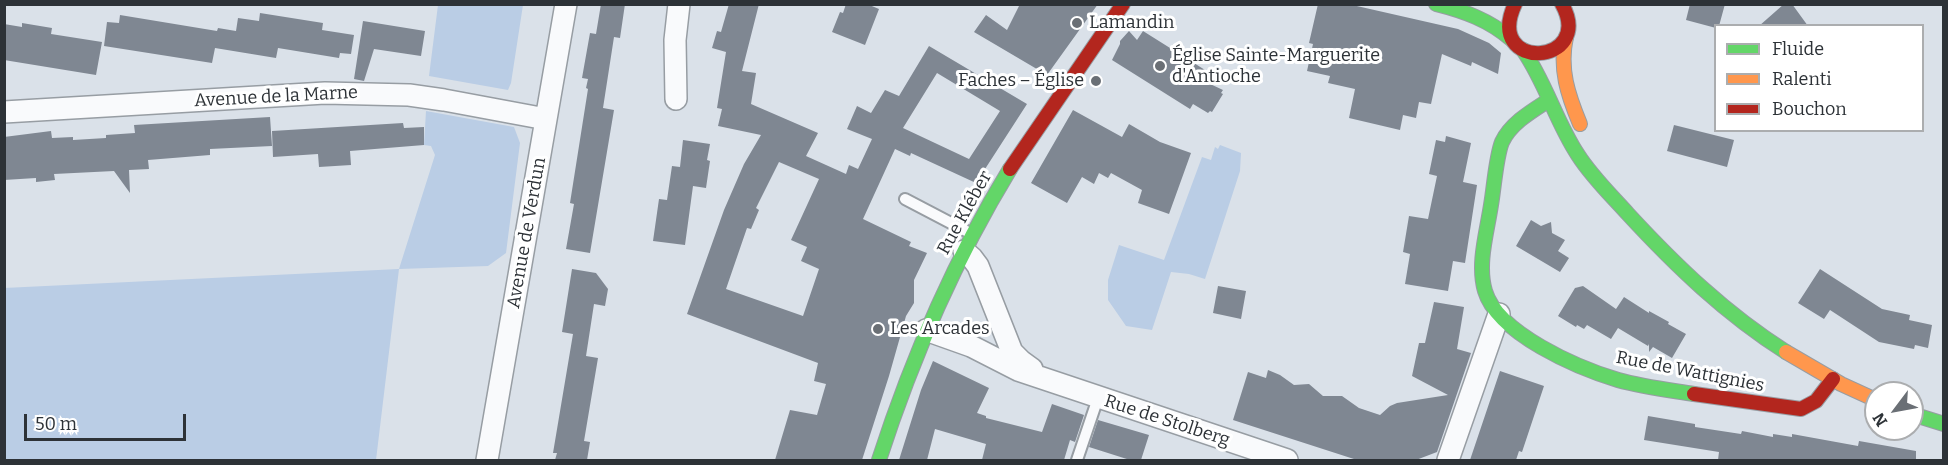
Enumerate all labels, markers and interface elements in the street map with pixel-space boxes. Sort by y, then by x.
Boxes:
place label: Lamandin [1089,12,1174,34]
marker: Lamandin [1070,16,1084,30]
legend [1714,24,1924,132]
text: Fluide [1772,38,1824,60]
place label: Église Sainte-Marguerite d'Antioche [1172,45,1380,88]
marker: Église Sainte-Marguerite d'Antioche [1153,59,1167,73]
text: Ralenti [1772,68,1832,90]
place label: Faches – Église [958,70,1084,92]
marker: Faches – Église [1089,74,1103,88]
street label: Avenue de la Marne [194,82,358,112]
text: Bouchon [1772,98,1847,120]
street label: Avenue de Verdun [503,156,551,310]
street label: Rue Kléber [933,167,997,259]
place label: Les Arcades [890,318,990,340]
marker: Les Arcades [871,322,885,336]
street label: Rue de Wattignies [1614,347,1766,397]
north arrow [1864,381,1924,441]
street label: Rue de Stolberg [1102,391,1232,451]
scale bar [27,402,189,440]
text: N [1869,409,1891,430]
text: 50 m [35,413,77,435]

